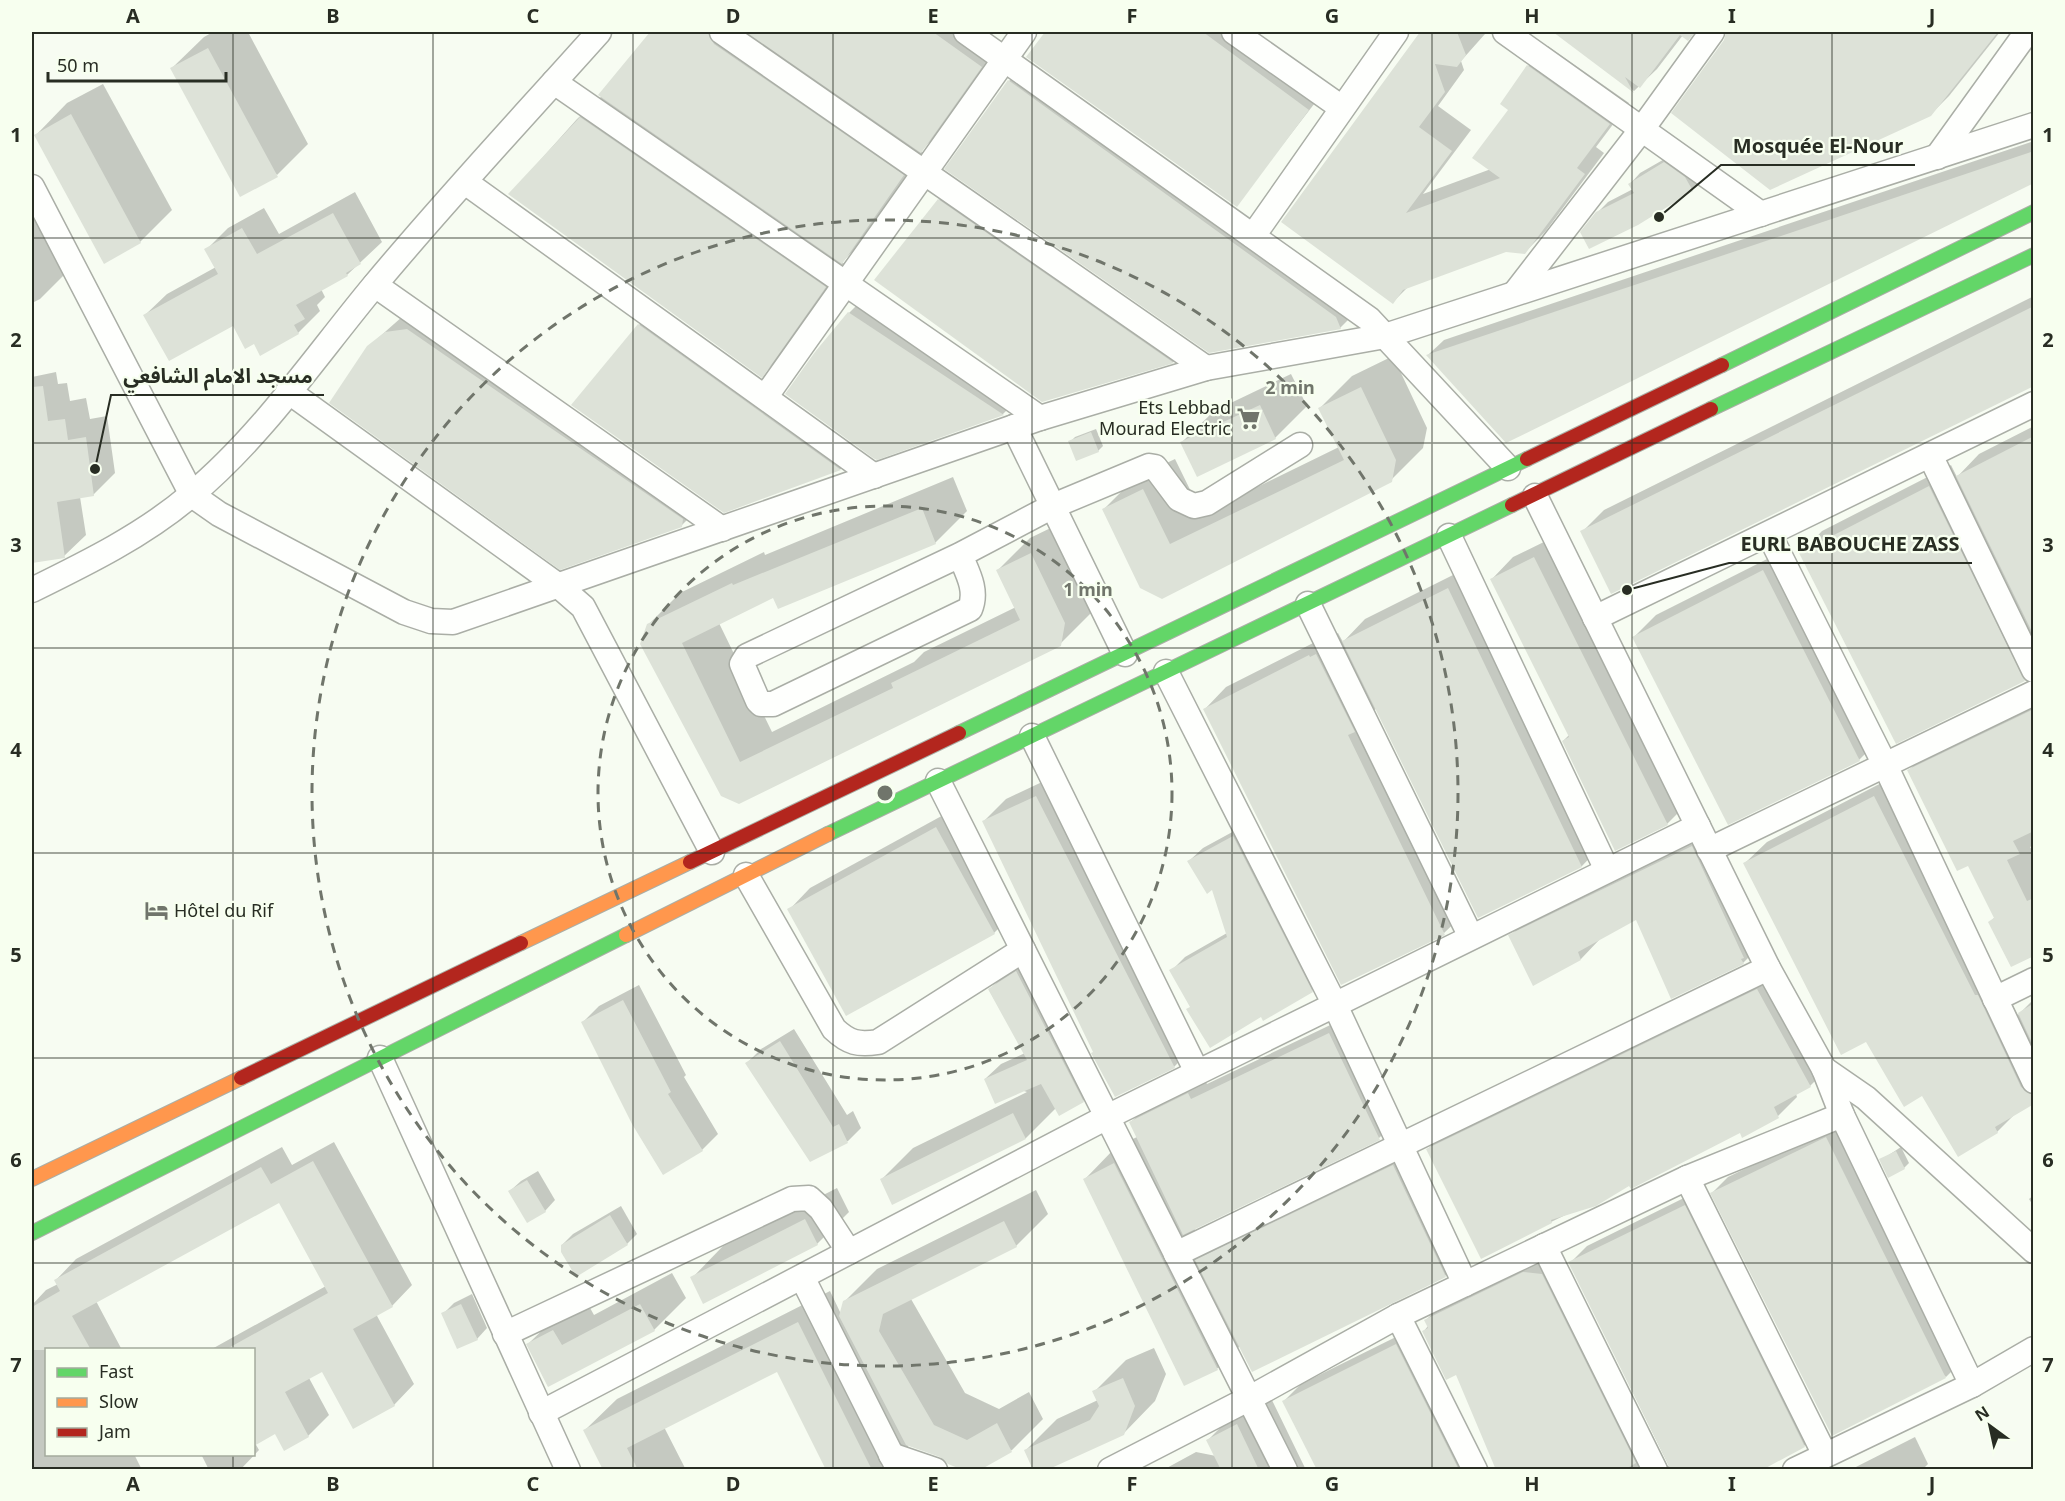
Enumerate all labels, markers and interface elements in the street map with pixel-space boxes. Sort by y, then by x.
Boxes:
text: A [126,2,140,29]
text: B [326,2,340,29]
text: C [527,2,540,29]
text: D [726,2,740,29]
text: E [927,2,939,29]
text: F [1127,2,1137,29]
text: G [1325,2,1339,29]
text: H [1524,2,1540,29]
text: I [1728,2,1736,29]
text: J [1927,2,1935,29]
scale bar [48,45,226,83]
text: 50 m [57,53,99,77]
text: 1 [10,121,22,148]
text: 1 [2042,121,2054,148]
callout: Mosquée El-Nour [1721,127,1915,165]
text: Mosquée El-Nour [1733,132,1903,159]
text: 2 [10,326,22,353]
text: 2 [2042,326,2054,353]
callout: مسجد الامام الشافعي [111,357,324,395]
text: مسجد الامام الشافعي [123,362,313,393]
text: 2 min [1265,375,1315,399]
place label: Ets Lebbad Mourad Electric [1099,395,1231,440]
supermarket icon: Ets Lebbad Mourad Electric [1236,405,1262,431]
callout: EURL BABOUCHE ZASS [1729,525,1972,563]
text: EURL BABOUCHE ZASS [1740,530,1960,557]
text: 3 [10,531,22,558]
text: 3 [2042,531,2054,558]
text: 1 min [1063,577,1113,601]
text: 4 [10,736,22,763]
text: 4 [2042,736,2054,763]
centre of rings [875,783,895,803]
hotel icon: Hôtel du Rif [143,898,169,924]
place label: Hôtel du Rif [174,898,274,922]
text: 5 [10,941,22,968]
text: 5 [2042,941,2054,968]
text: 6 [10,1146,22,1173]
text: 6 [2042,1146,2054,1173]
legend [45,1348,255,1456]
text: 7 [10,1351,22,1378]
text: 7 [2042,1351,2054,1378]
text: Fast [99,1359,134,1383]
text: Slow [99,1389,138,1413]
north arrow [1960,1396,2020,1456]
text: N [1970,1401,1993,1426]
text: Jam [97,1419,131,1443]
text: A [126,1470,140,1497]
text: B [326,1470,340,1497]
text: C [527,1470,540,1497]
text: D [726,1470,740,1497]
text: E [927,1470,939,1497]
text: F [1127,1470,1137,1497]
text: G [1325,1470,1339,1497]
text: H [1524,1470,1540,1497]
text: I [1728,1470,1736,1497]
text: J [1927,1470,1935,1497]

